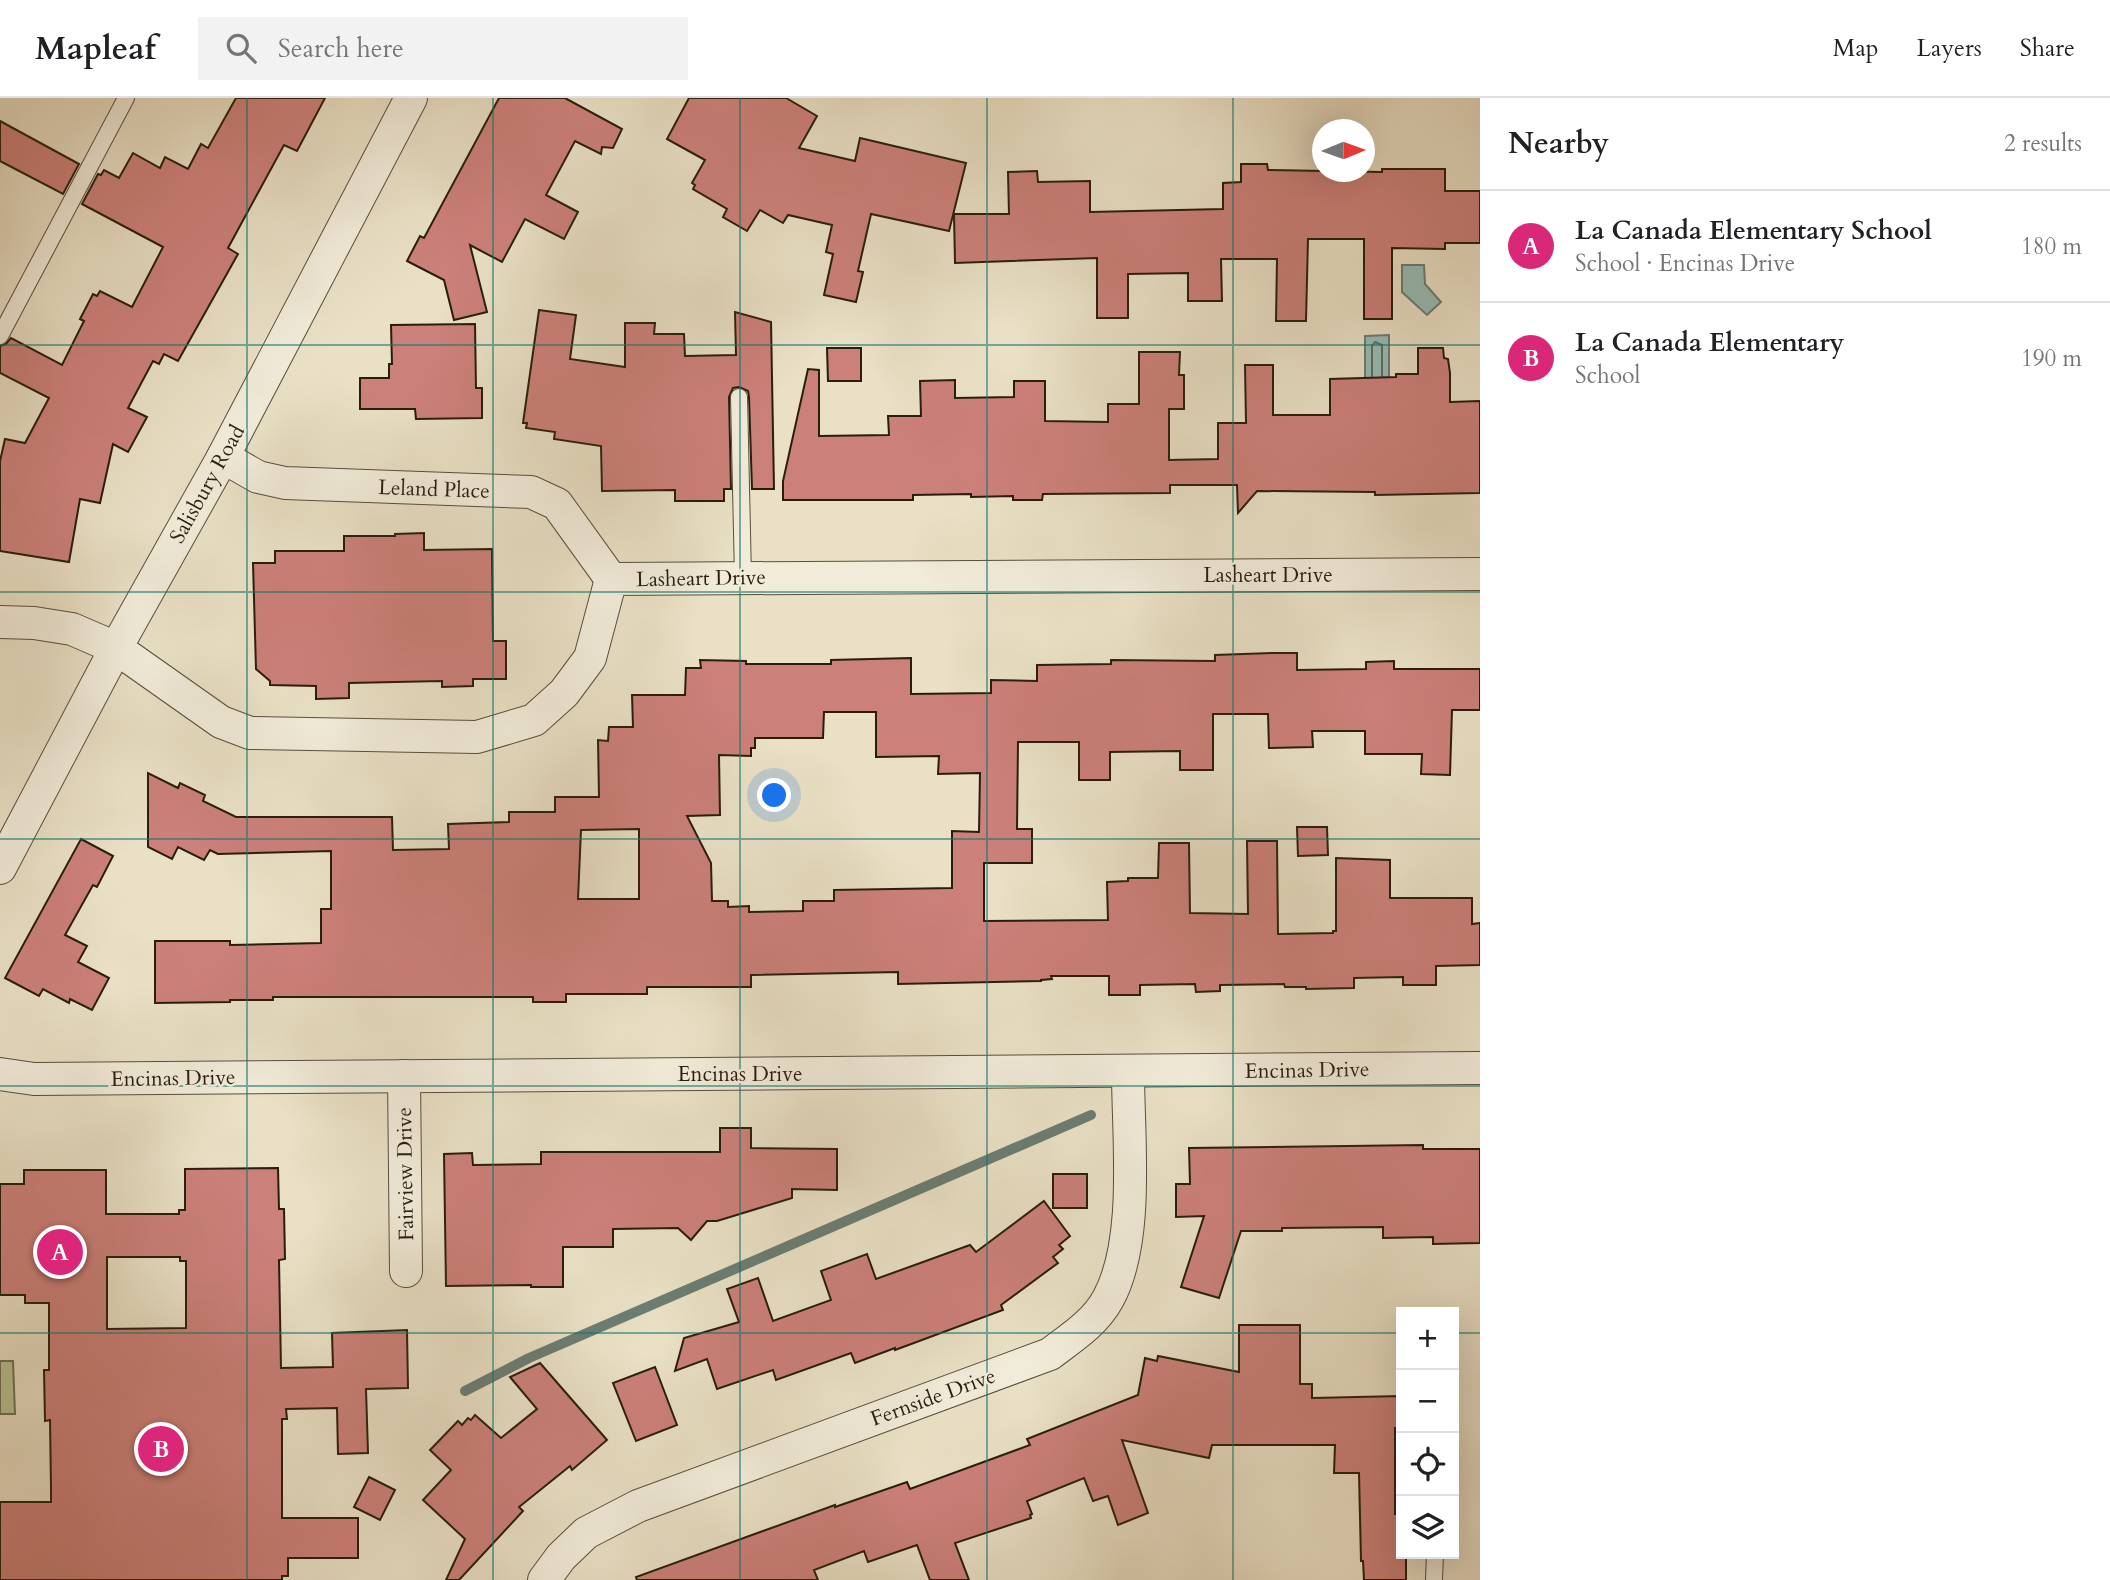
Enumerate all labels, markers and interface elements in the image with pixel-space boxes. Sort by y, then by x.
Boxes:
search box [198,17,688,80]
text: Mapleaf [35,26,156,71]
icon: search [222,29,260,67]
text: Search here [278,31,404,66]
text: Map [1833,32,1879,65]
text: Layers [1917,32,1982,65]
text: Share [2020,32,2075,65]
north arrow [1312,119,1375,182]
text: Nearby [1508,123,1609,164]
text: 2 results [2004,128,2082,159]
text: La Canada Elementary School [1575,213,1932,248]
text: A [1522,231,1540,262]
text: 180 m [2021,231,2082,262]
text: School · Encinas Drive [1575,248,1795,279]
text: La Canada Elementary [1575,325,1844,360]
text: B [1523,343,1539,374]
text: 190 m [2021,343,2082,374]
text: School [1575,360,1640,391]
street label: Salisbury Road [163,420,252,549]
street label: Leland Place [378,473,490,506]
street label: Lasheart Drive [1203,561,1333,590]
street label: Lasheart Drive [636,563,766,594]
your location [757,778,791,812]
street label: Encinas Drive [1244,1055,1370,1086]
street label: Encinas Drive [678,1060,802,1089]
street label: Encinas Drive [110,1063,236,1094]
street label: Fairview Drive [390,1107,421,1241]
pin: A [37,1226,83,1278]
map controls [1396,1307,1459,1559]
button: + [1396,1307,1459,1370]
street label: Fernside Drive [867,1361,1000,1434]
button: − [1396,1370,1459,1433]
pin: B [138,1423,184,1475]
button: locate [1396,1433,1459,1496]
button: layers [1396,1496,1459,1559]

